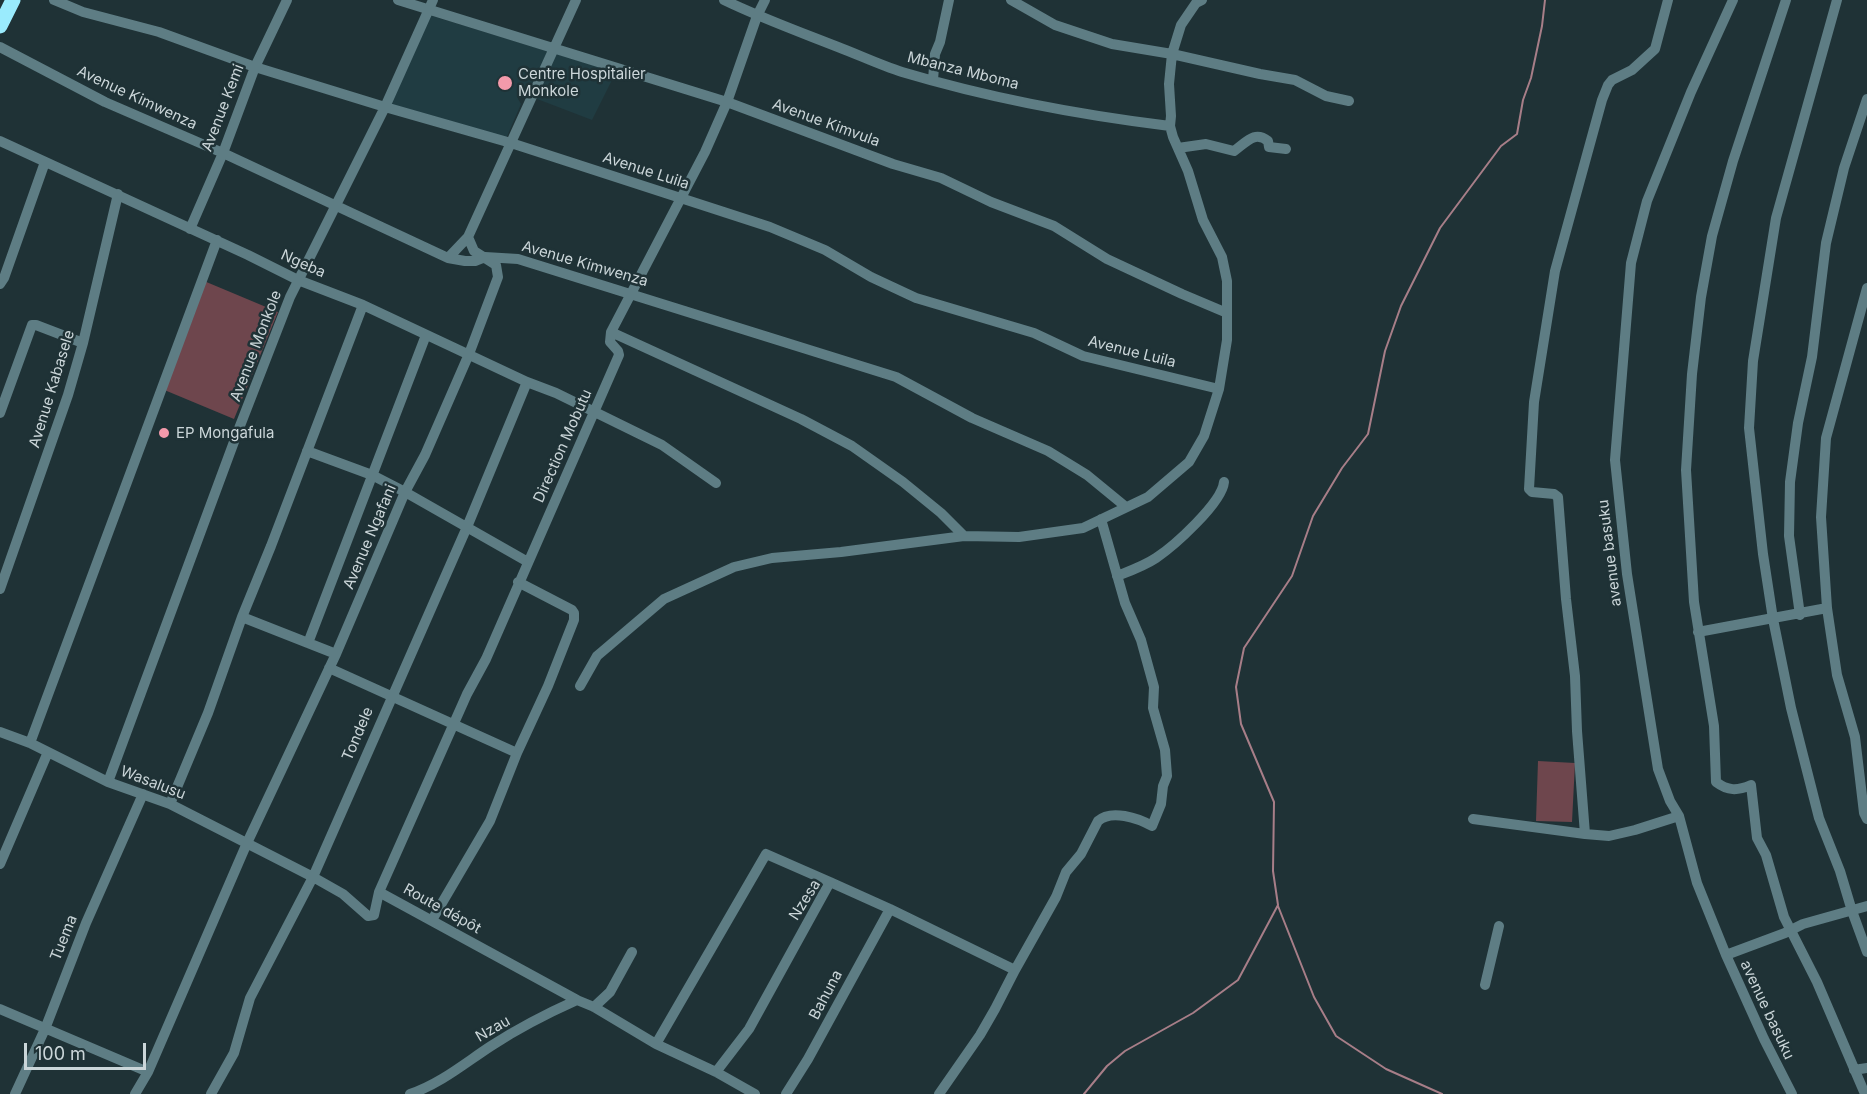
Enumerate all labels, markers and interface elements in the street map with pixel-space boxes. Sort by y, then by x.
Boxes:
street label: Mbanza Mboma [905,48,1021,94]
street label: Avenue Kimwenza [74,62,200,134]
street label: Avenue Kemi [198,62,248,154]
place label: Centre Hospitalier Monkole [518,65,646,100]
marker: Centre Hospitalier Monkole [496,74,514,92]
street label: Avenue Kimvula [770,95,882,151]
street label: Avenue Luila [600,149,692,193]
street label: Avenue Kimwenza [520,237,650,291]
street label: Ngeba [278,246,328,282]
street label: Avenue Monkole [227,288,285,404]
street label: Avenue Kabasele [26,328,78,450]
street label: Avenue Luila [1086,332,1178,372]
street label: Direction Mobutu [530,387,596,505]
place label: EP Mongafula [176,424,274,442]
marker: EP Mongafula [157,426,171,440]
street label: Avenue Ngafani [340,482,400,592]
street label: avenue basuku [1595,499,1625,607]
street label: Tondele [339,704,377,764]
street label: Wasalusu [118,762,188,804]
street label: Nzesa [786,876,824,924]
street label: Route dépôt [400,880,484,938]
street label: Tuema [47,912,81,964]
street label: avenue basuku [1736,958,1798,1062]
street label: Bahuna [806,967,846,1023]
street label: Nzau [473,1012,513,1046]
scale bar [27,1031,148,1069]
text: 100 m [35,1043,86,1064]

